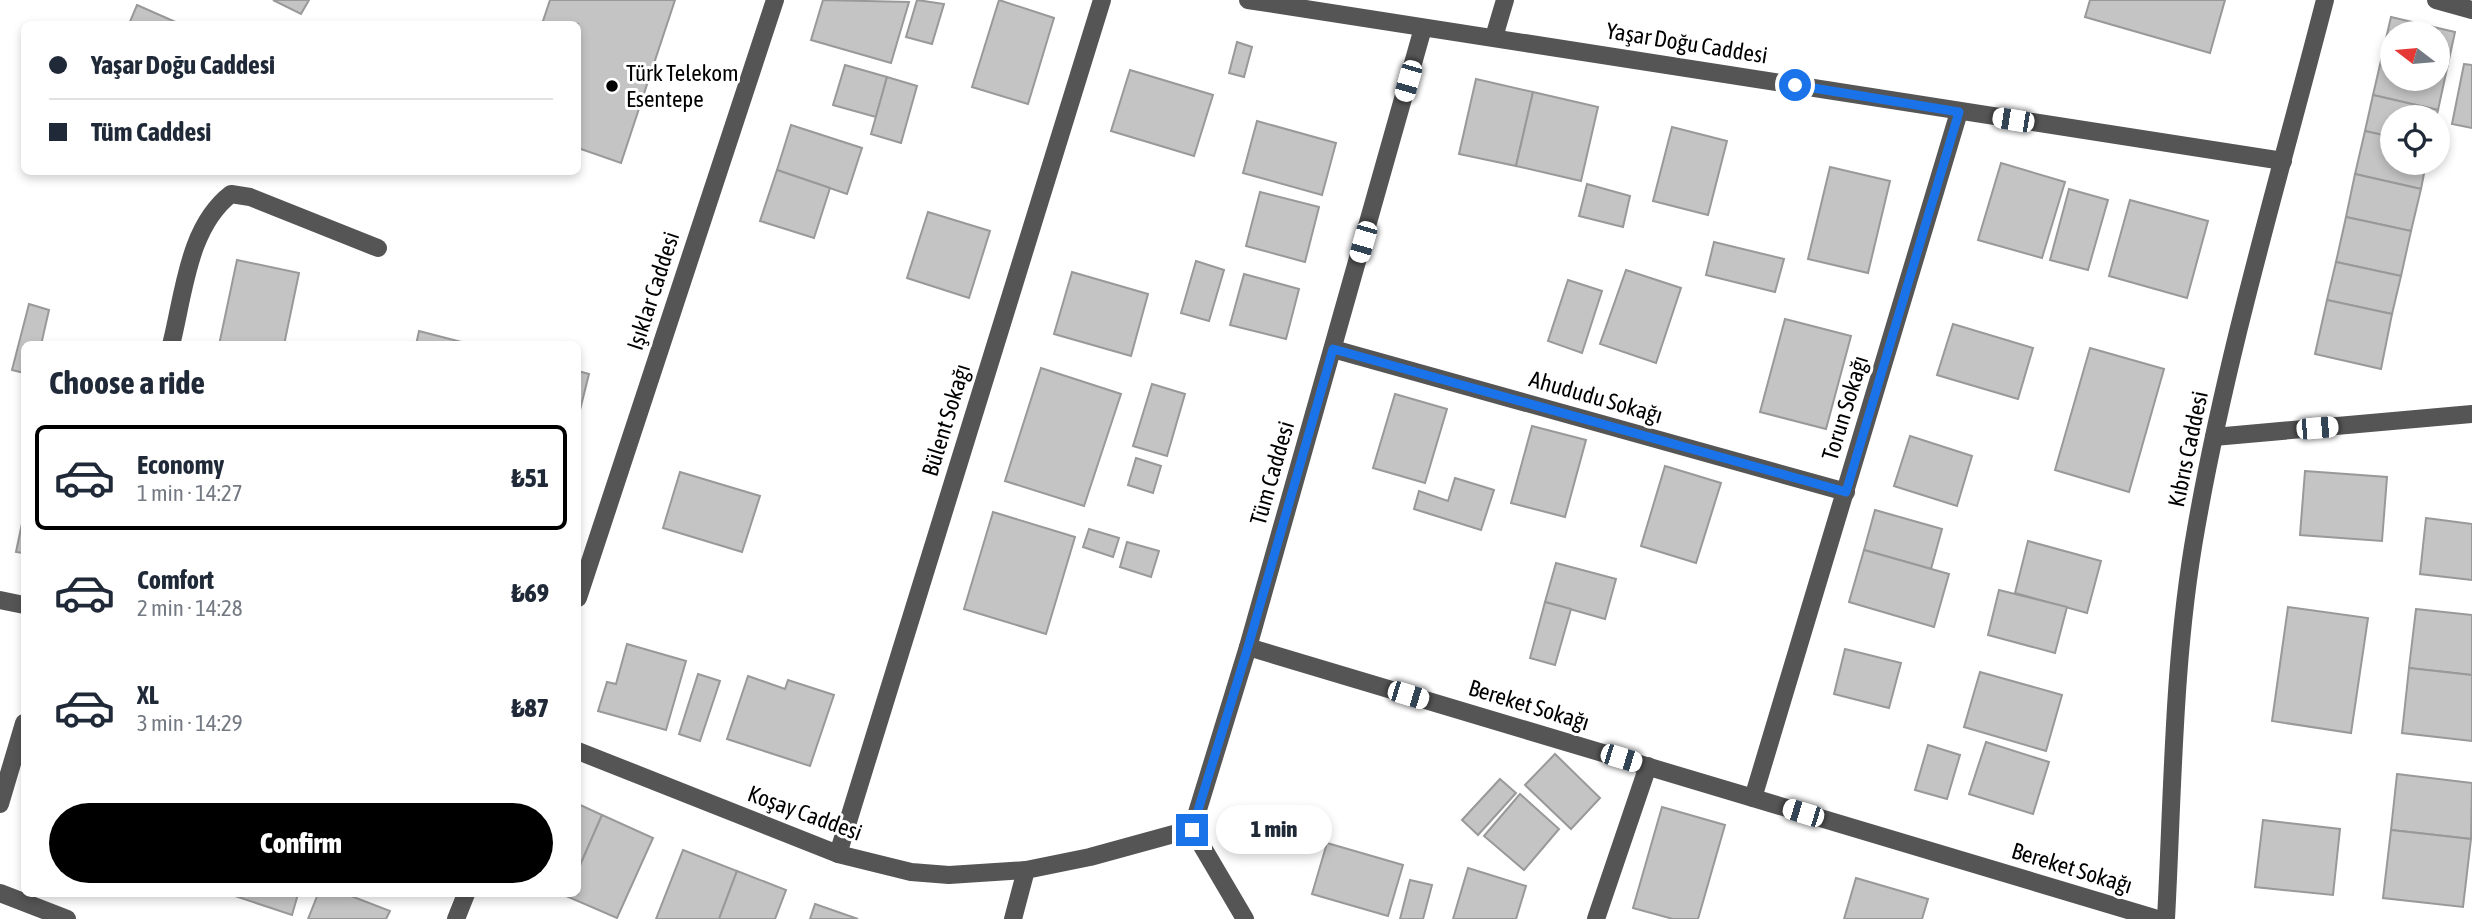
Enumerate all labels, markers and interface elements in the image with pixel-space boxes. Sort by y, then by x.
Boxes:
street label: Yaşar Doğu Caddesi [1605,17,1769,69]
north arrow [2380,21,2450,91]
map controls [2380,21,2450,175]
text: Yaşar Doğu Caddesi [91,50,275,80]
car [1393,58,1424,104]
place label: Türk Telekom Esentepe [626,60,739,112]
route start [1779,69,1811,101]
marker: Türk Telekom Esentepe [604,78,620,94]
button: locate [2380,105,2450,175]
car [1991,106,2036,134]
text: Tüm Caddesi [91,117,211,147]
car [1348,219,1379,265]
street label: Işıklar Caddesi [622,229,684,353]
street label: Torun Sokağı [1817,352,1873,464]
street label: Bülent Sokağı [917,361,975,479]
text: Choose a ride [49,364,205,401]
street label: Ahududu Sokağı [1526,366,1666,428]
street label: Kıbrıs Caddesi [2163,389,2213,509]
car [2296,416,2339,440]
street label: Tüm Caddesi [1245,418,1299,528]
icon: car [53,446,116,509]
text: Economy [137,450,224,480]
text: ₺51 [512,463,549,493]
text: 1 min · 14:27 [137,480,243,506]
icon: car [53,561,116,624]
text: Comfort [137,565,214,595]
text: ₺69 [512,578,549,608]
text: 2 min · 14:28 [137,595,243,621]
street label: Bereket Sokağı [1465,674,1593,736]
icon: car [53,676,116,739]
car [1385,679,1432,711]
text: XL [137,680,159,710]
text: ₺87 [512,693,549,723]
text: 3 min · 14:29 [137,710,243,736]
car [1598,742,1645,774]
street label: Koşay Caddesi [744,780,866,846]
car [1780,797,1827,829]
button: Confirm [49,803,553,883]
callout: 1 min [1216,806,1332,854]
route end [1176,814,1208,846]
text: 1 min [1251,816,1297,842]
street label: Bereket Sokağı [2008,837,2136,899]

